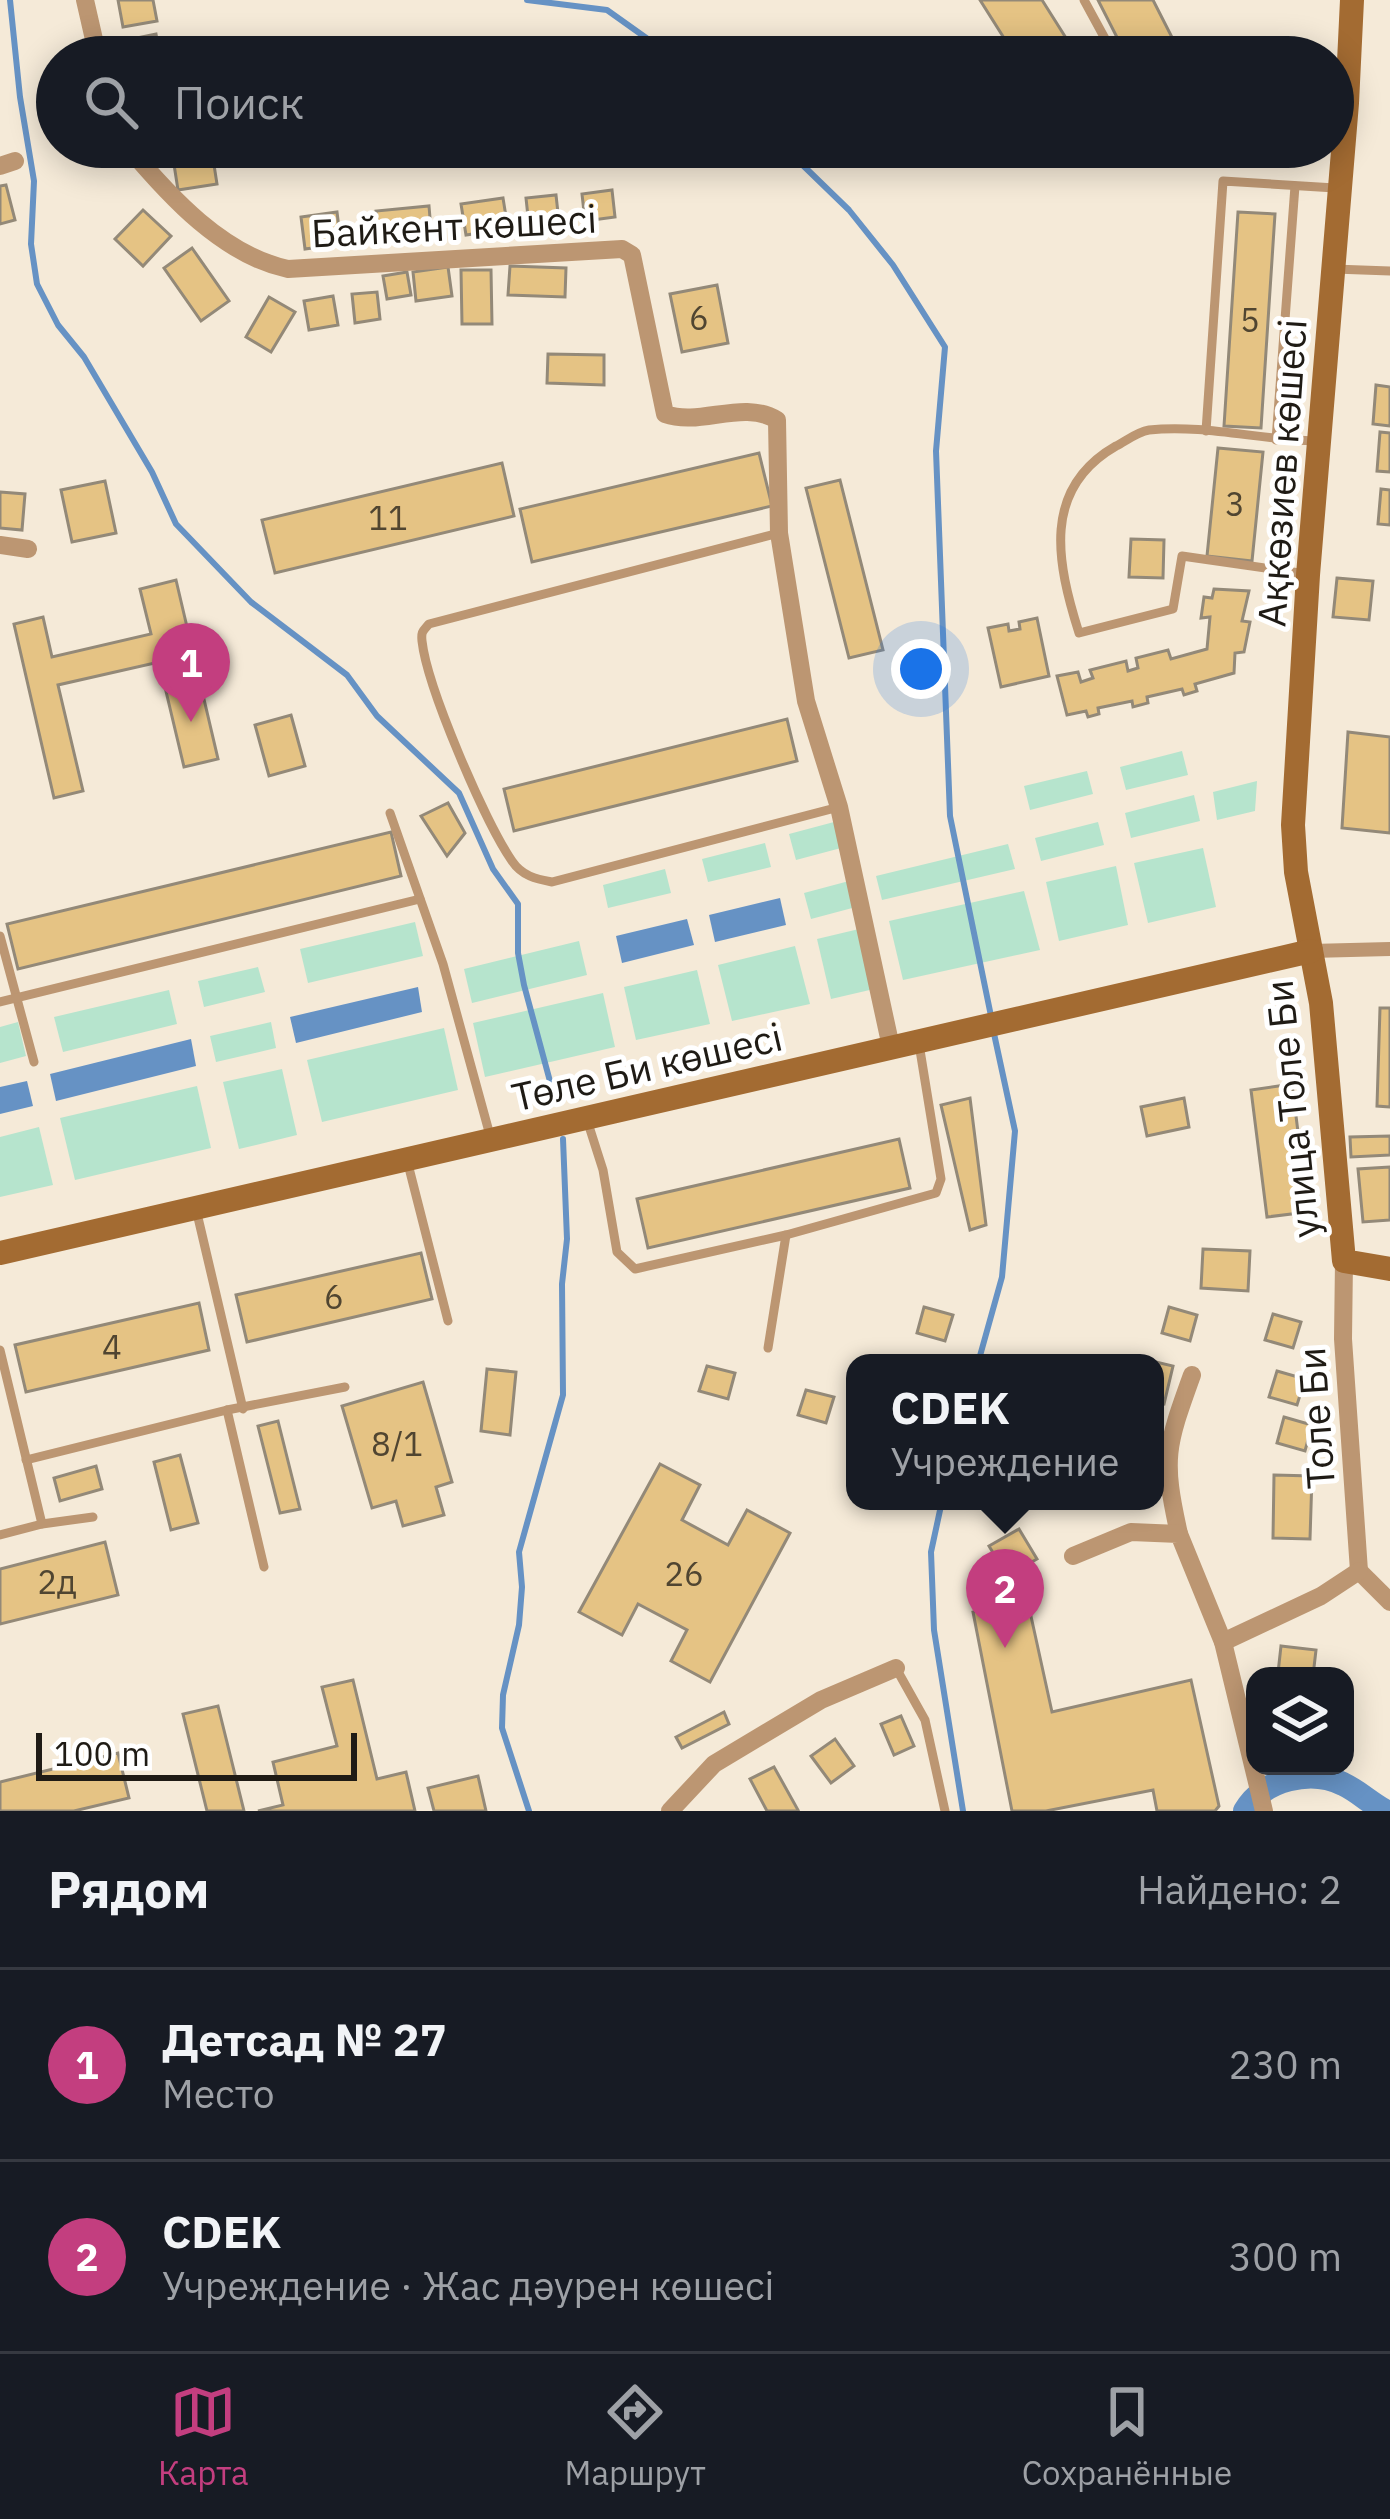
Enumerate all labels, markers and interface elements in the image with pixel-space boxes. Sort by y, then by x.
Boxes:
search box [36,36,1354,168]
icon: search [78,69,144,135]
text: Поиск [174,73,304,131]
street label: Байкент көшесі [310,193,598,258]
house number: 6 [689,296,709,339]
house number: 5 [1240,298,1260,341]
street label: Ақкөзиев көшесі [1245,317,1318,629]
house number: 3 [1225,482,1245,525]
house number: 11 [368,496,408,539]
pin: 1 [152,623,230,722]
your location [891,639,951,699]
street label: улица Толе Би [1253,978,1330,1241]
street label: Төле Би көшесі [507,1011,787,1122]
house number: 6 [324,1275,344,1318]
house number: 4 [102,1325,122,1368]
street label: Толе Би [1285,1346,1346,1491]
popup [846,1354,1164,1510]
text: CDEK [891,1378,1010,1436]
house number: 8/1 [371,1422,423,1465]
text: Учреждение [891,1436,1119,1487]
pin: 2 [966,1549,1044,1648]
house number: 26 [664,1552,704,1595]
house number: 2д [37,1560,77,1603]
map controls [1246,1667,1354,1775]
button: layers [1246,1667,1354,1775]
scale bar [36,1727,357,1780]
text: 100 m [54,1732,150,1775]
text: Рядом [48,1856,210,1922]
text: Найдено: 2 [1137,1864,1342,1915]
text: Детсад № 27 [162,2010,447,2068]
text: 1 [75,2039,99,2090]
text: 230 m [1229,2039,1342,2090]
text: Место [162,2068,275,2119]
text: CDEK [162,2202,281,2260]
text: 2 [75,2231,99,2282]
text: 300 m [1229,2231,1342,2282]
text: Учреждение · Жас дәурен көшесі [162,2260,774,2311]
tab: Карта [158,2379,249,2494]
tab: Маршрут [565,2379,706,2494]
tab: Сохранённые [1022,2379,1232,2494]

